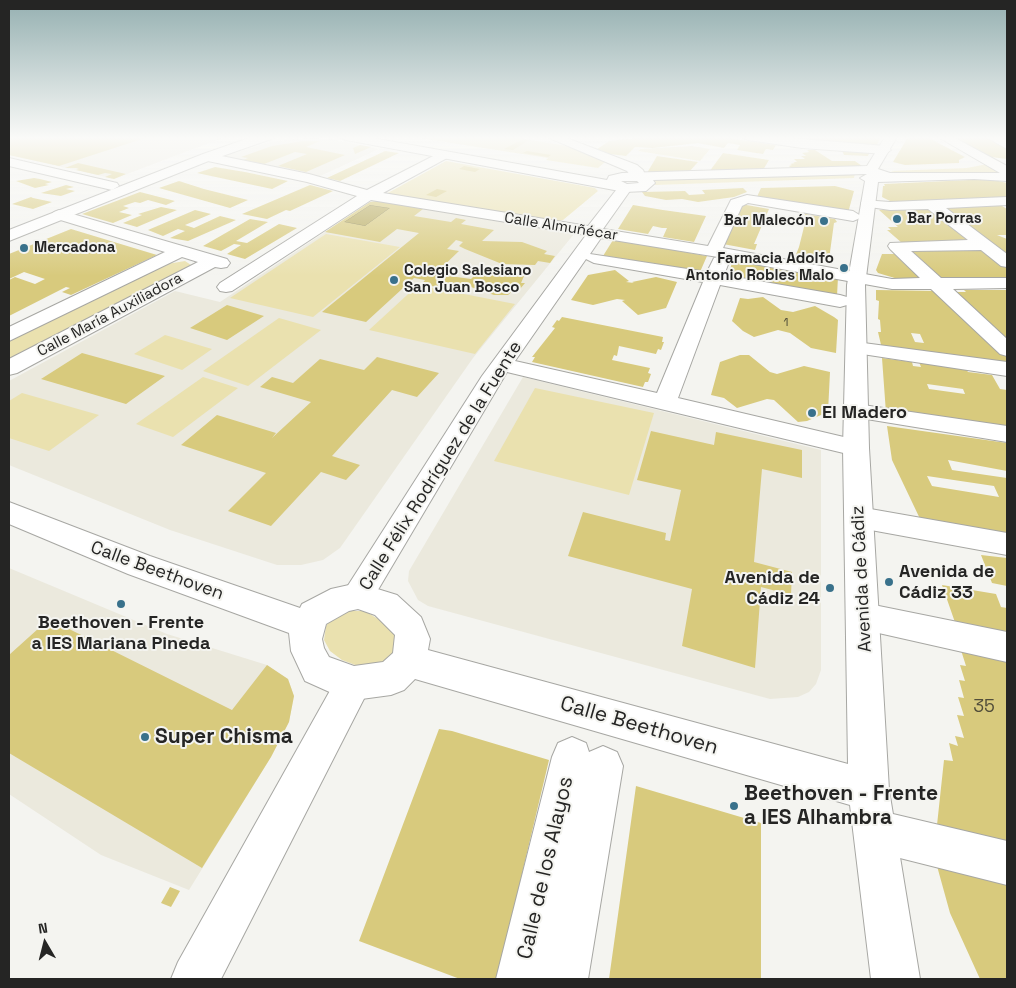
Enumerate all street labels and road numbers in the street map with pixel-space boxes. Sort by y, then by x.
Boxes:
street label: Calle Almuñécar [503,209,619,245]
street label: Calle María Auxiliadora [34,269,186,361]
street label: Calle Félix Rodríguez de la Fuente [355,337,527,595]
street label: Avenida de Cádiz [847,505,877,653]
street label: Calle Beethoven [88,537,226,605]
street label: Calle Beethoven [557,691,721,761]
street label: Calle de los Alayos [513,774,579,962]

